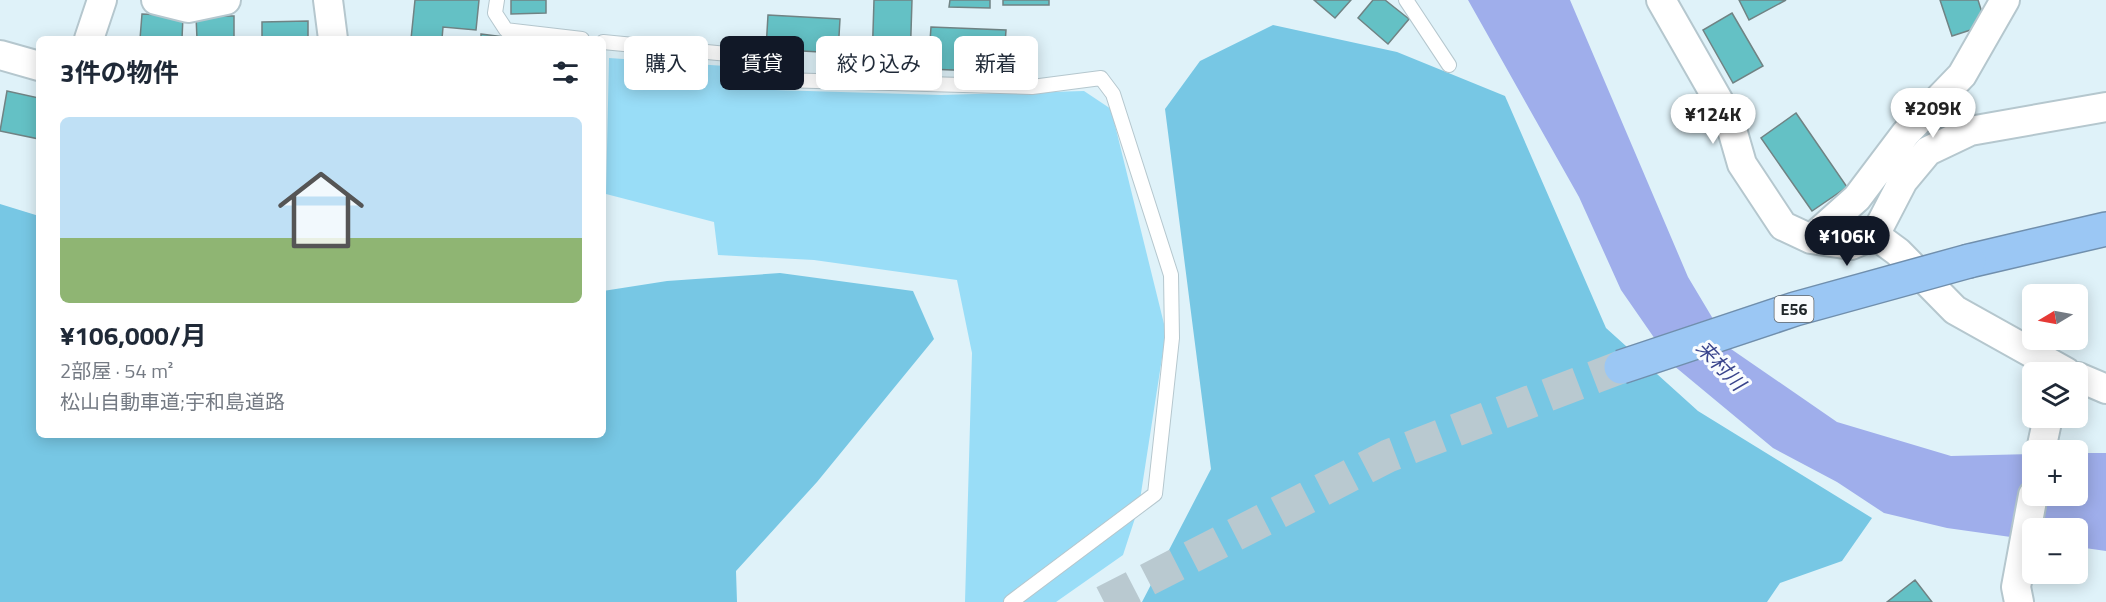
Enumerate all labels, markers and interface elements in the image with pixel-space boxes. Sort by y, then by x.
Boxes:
chip: 購入 [624,36,708,90]
chip: 賃貸 [720,36,804,90]
chip: 絞り込み [816,36,942,90]
chip: 新着 [954,36,1038,90]
text: 3件の物件 [60,53,179,92]
icon: filters [549,56,582,89]
pin: ¥209K [1891,88,1975,139]
text: ¥209K [1905,92,1961,123]
pin: ¥124K [1671,94,1755,145]
text: ¥124K [1685,98,1741,129]
icon: home [267,156,375,264]
pin: ¥106K [1805,216,1889,267]
text: ¥106K [1819,220,1875,251]
north arrow [2022,284,2088,350]
map controls [2022,284,2088,584]
road number: E56 [1774,296,1814,322]
text: ¥106,000/月 [60,316,207,355]
water label: 来村川 [1689,333,1754,399]
text: 2部屋 · 54 m² [60,355,173,386]
button: layers [2022,362,2088,428]
text: 松山自動車道;宇和島道路 [60,386,285,417]
button: + [2022,440,2088,506]
button: − [2022,518,2088,584]

